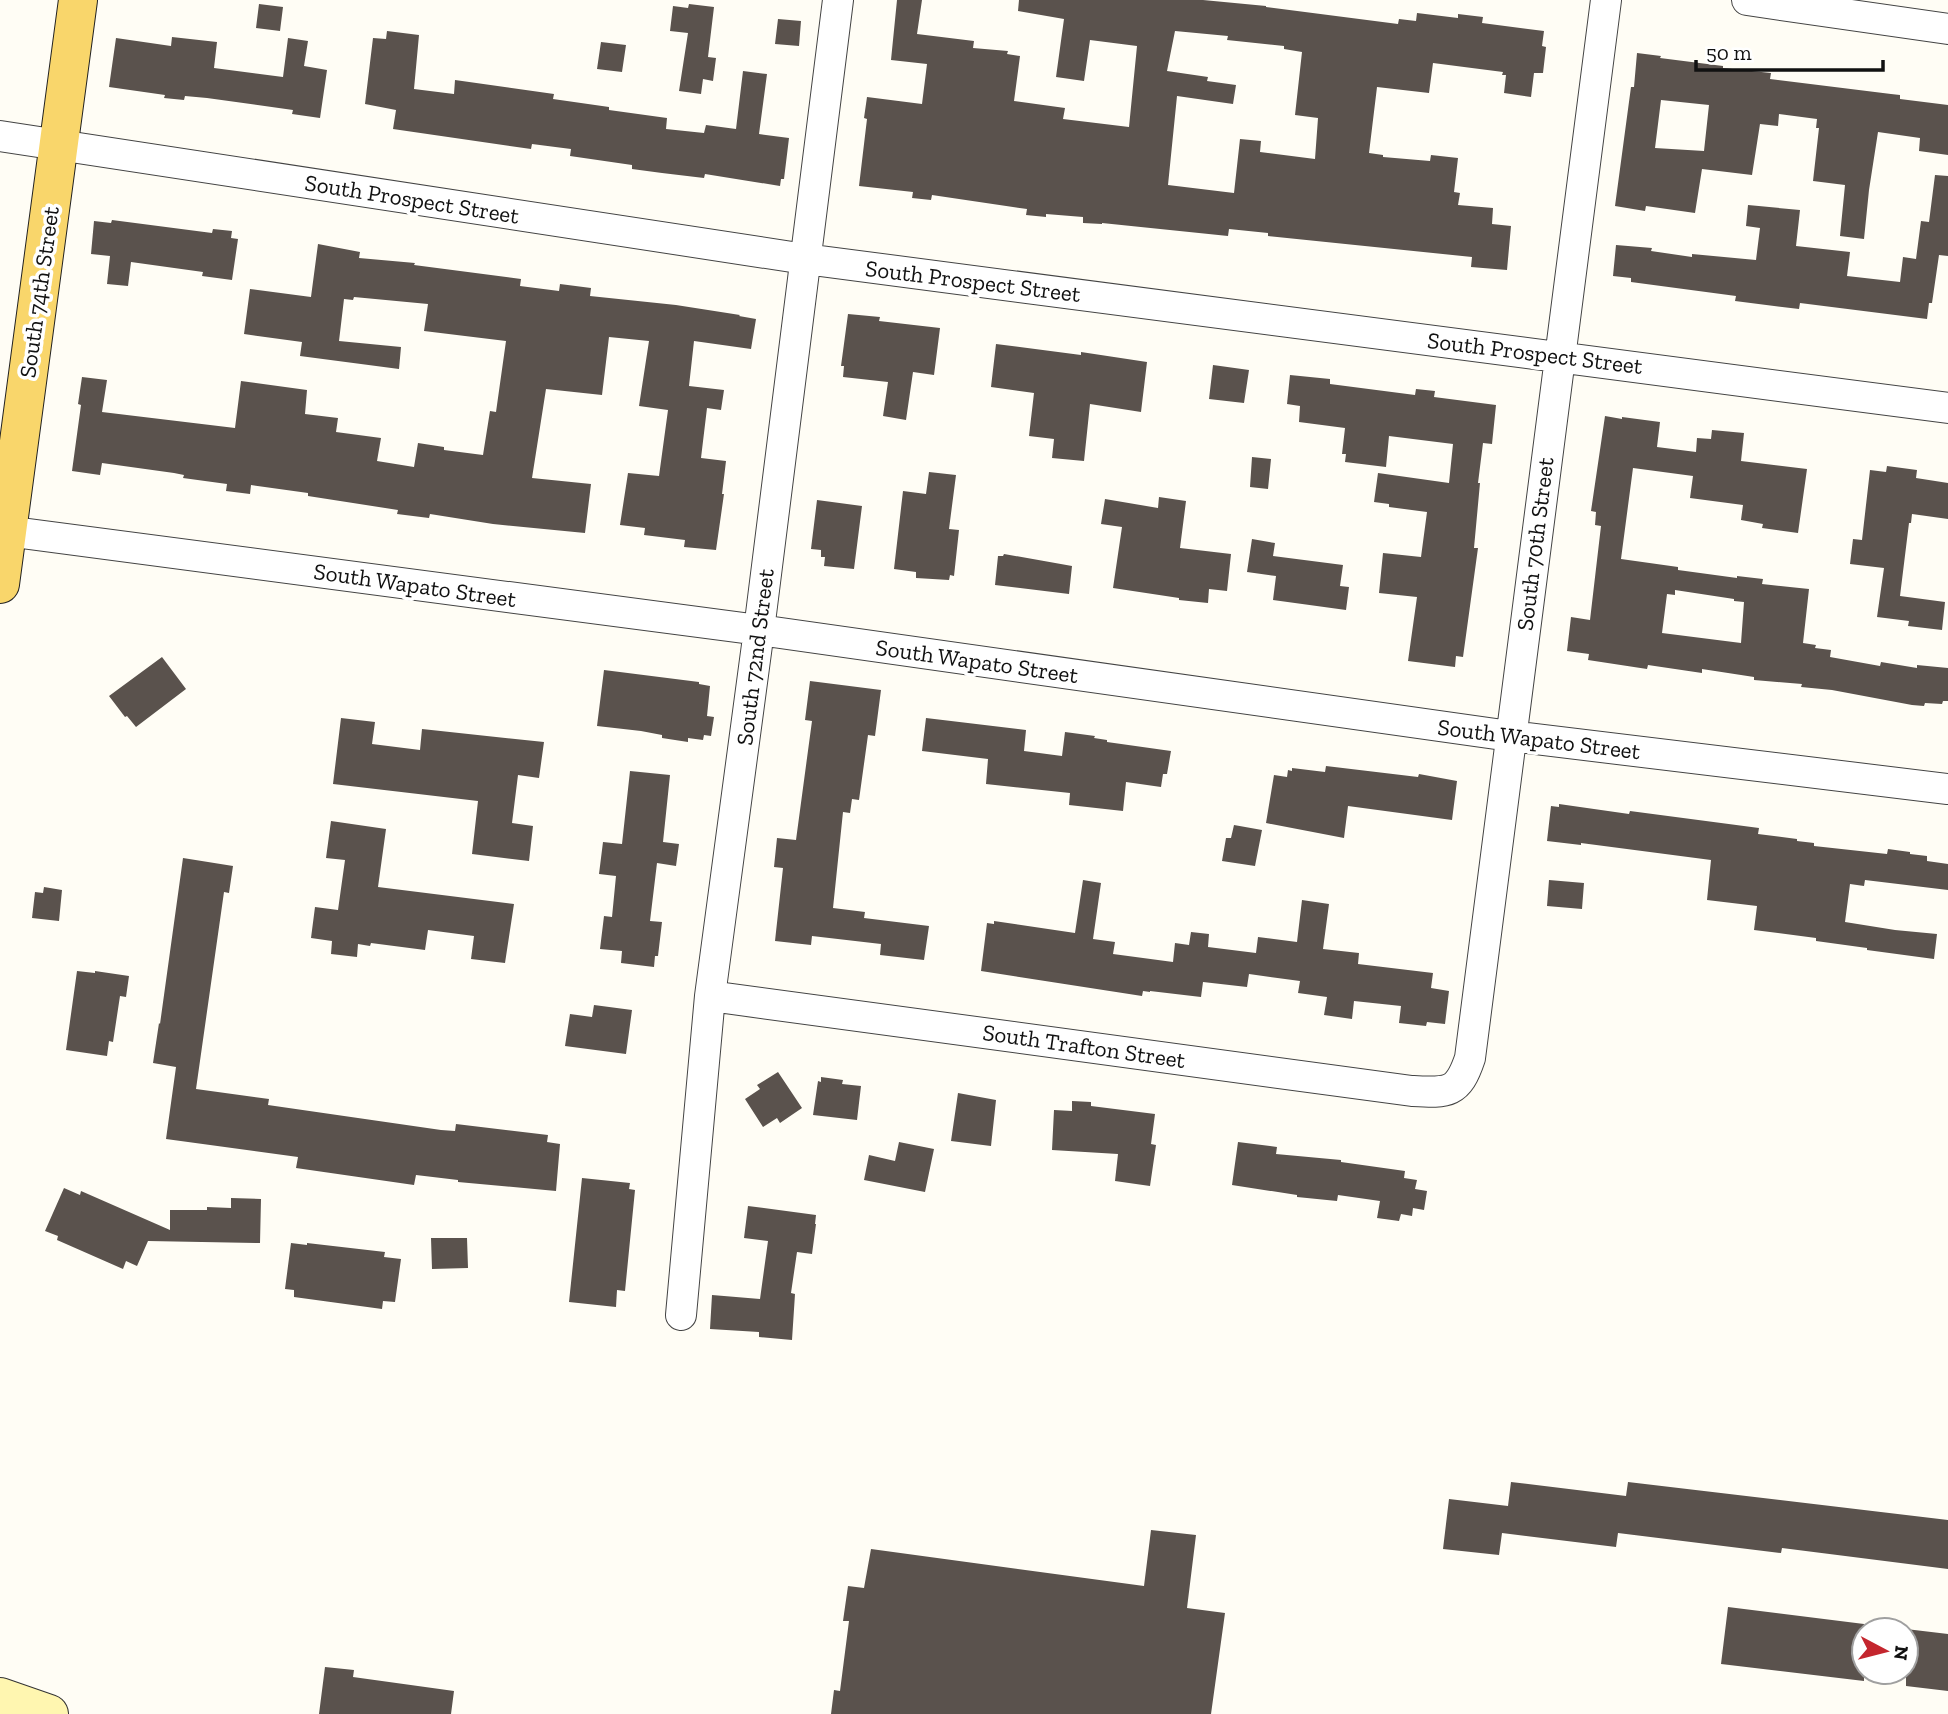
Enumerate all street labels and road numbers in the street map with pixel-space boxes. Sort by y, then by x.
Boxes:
street label: South Prospect Street [303,168,522,230]
street label: South 74th Street [13,204,65,380]
street label: South Prospect Street [864,254,1083,308]
street label: South Prospect Street [1426,326,1645,380]
street label: South 70th Street [1510,455,1560,632]
street label: South Wapato Street [312,557,518,613]
street label: South 72nd Street [730,567,780,747]
street label: South Wapato Street [874,633,1080,689]
street label: South Wapato Street [1436,713,1642,765]
street label: South Trafton Street [981,1018,1188,1074]

